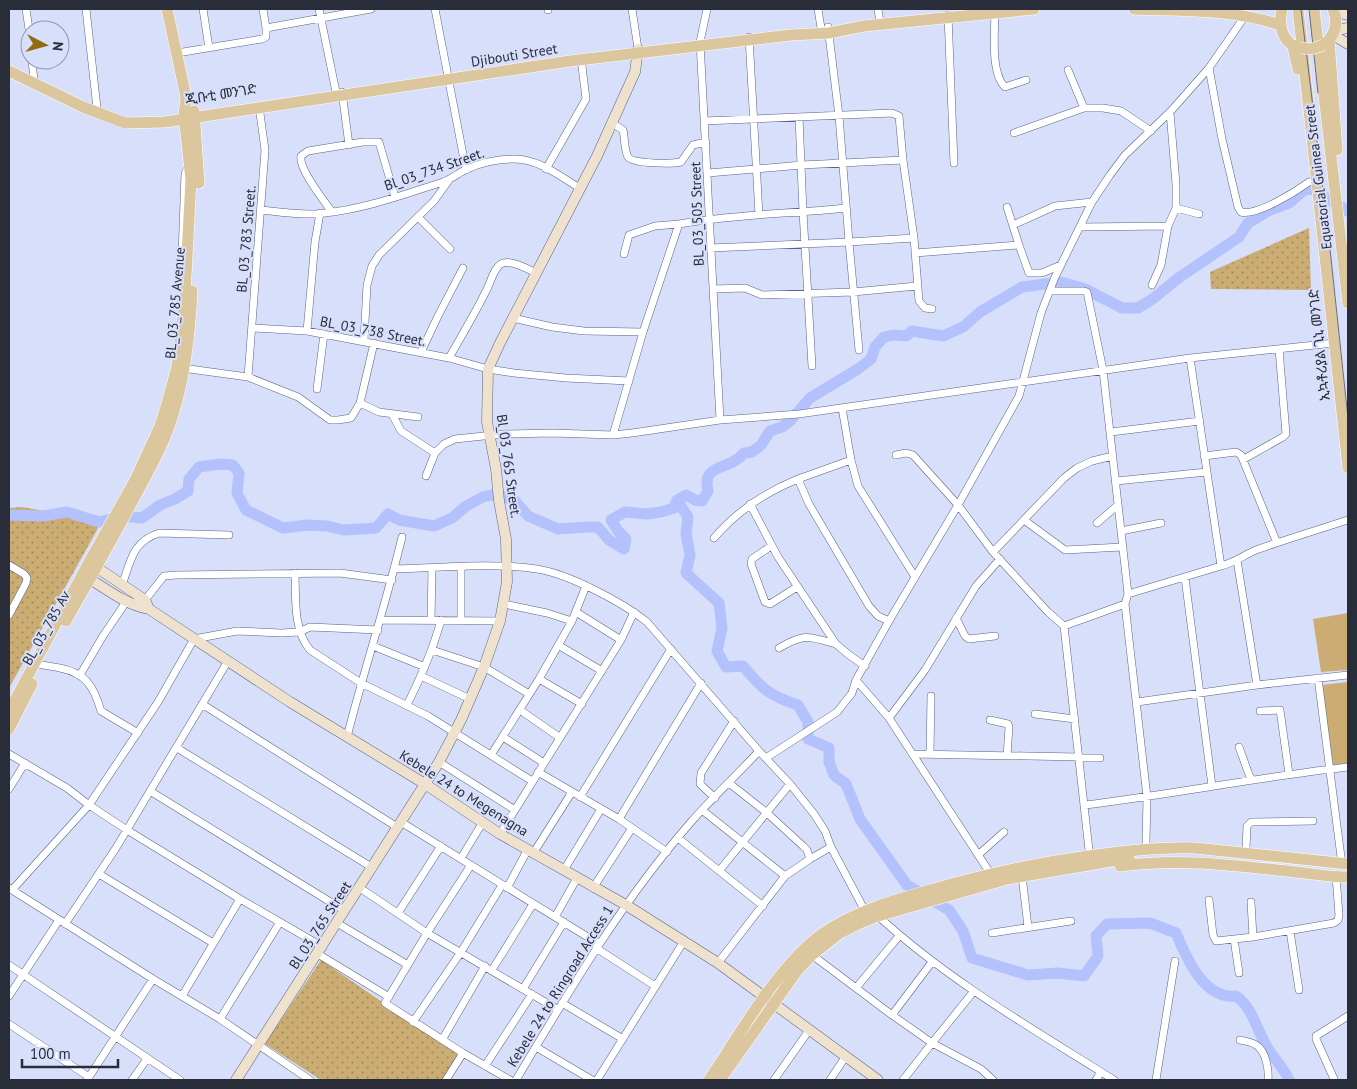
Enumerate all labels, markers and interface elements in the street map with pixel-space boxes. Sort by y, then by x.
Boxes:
north arrow [20,20,70,70]
street label: Djibouti Street [470,39,559,71]
text: N [48,41,67,52]
street label: ጂቡቲ መንገድ [184,79,258,109]
street label: Equatorial Guinea Street [1300,103,1336,251]
street label: Bl_03_734 Street. [382,143,486,195]
street label: BL_03_505 Street [686,161,708,267]
street label: BL_03_783 Street. [232,185,260,293]
street label: BL_03_785 Avenue [161,246,189,360]
street label: ኢኳቶሪያል ጊኒ መንገድ [1304,288,1334,402]
street label: BL_03_738 Street. [318,312,428,350]
street label: Bl_03_765 Street. [493,413,525,519]
street label: BL_03_785 Av [18,587,74,669]
street label: Kebele 24 to Megenagna [396,746,532,840]
street label: Bl_03_765 Street [285,877,355,972]
street label: Kebele 24 to Ringroad Access 1 [503,902,617,1070]
scale bar [22,1036,119,1068]
text: 100 m [30,1044,71,1063]

